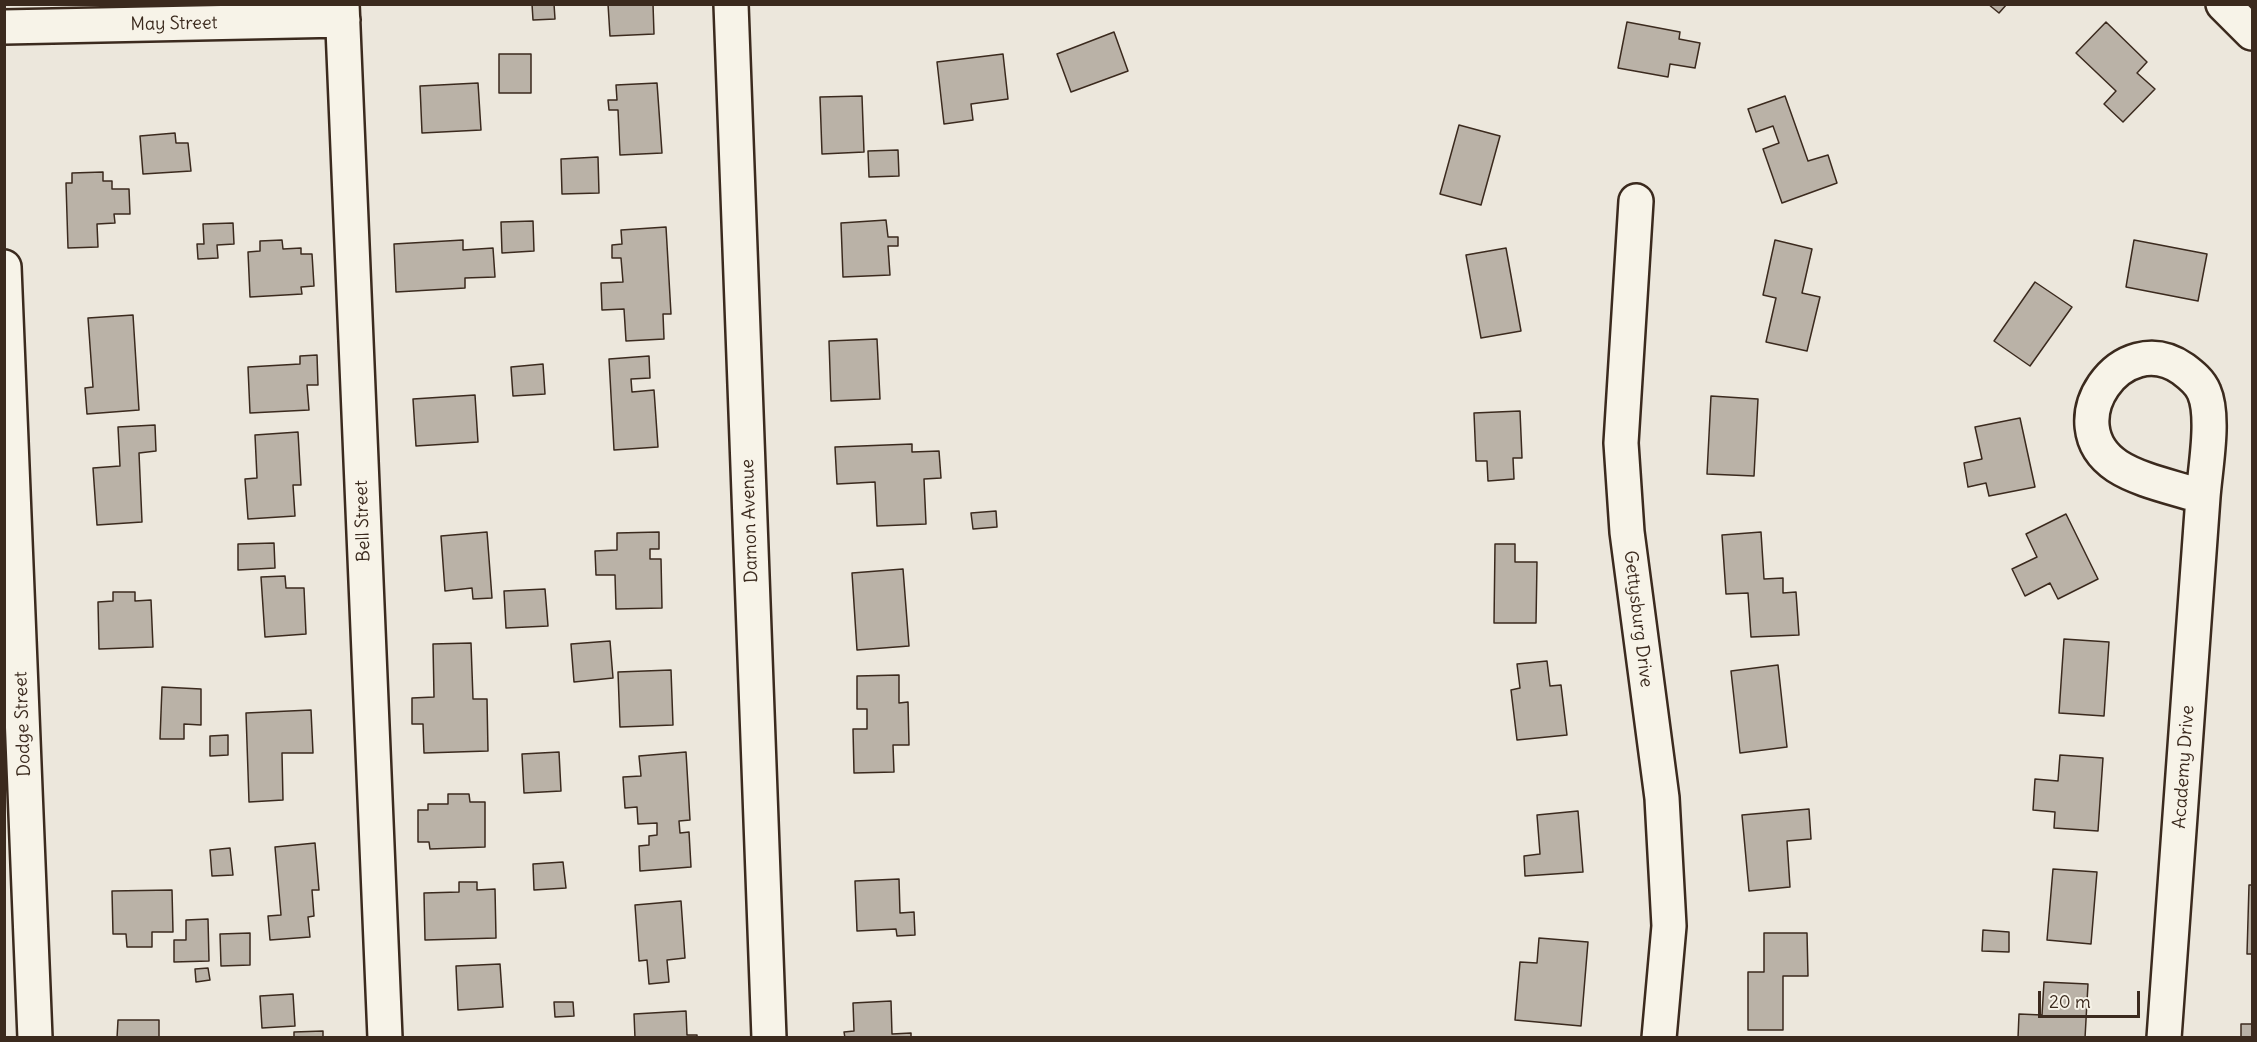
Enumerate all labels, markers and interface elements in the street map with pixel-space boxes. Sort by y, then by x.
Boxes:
street label: May Street [130,12,218,36]
street label: Damon Avenue [737,459,763,583]
street label: Bell Street [351,480,375,562]
street label: Gettysburg Drive [1619,549,1657,689]
street label: Dodge Street [10,671,36,777]
street label: Academy Drive [2169,705,2199,829]
scale bar [2041,979,2143,1017]
text: 20 m [2049,990,2091,1013]

